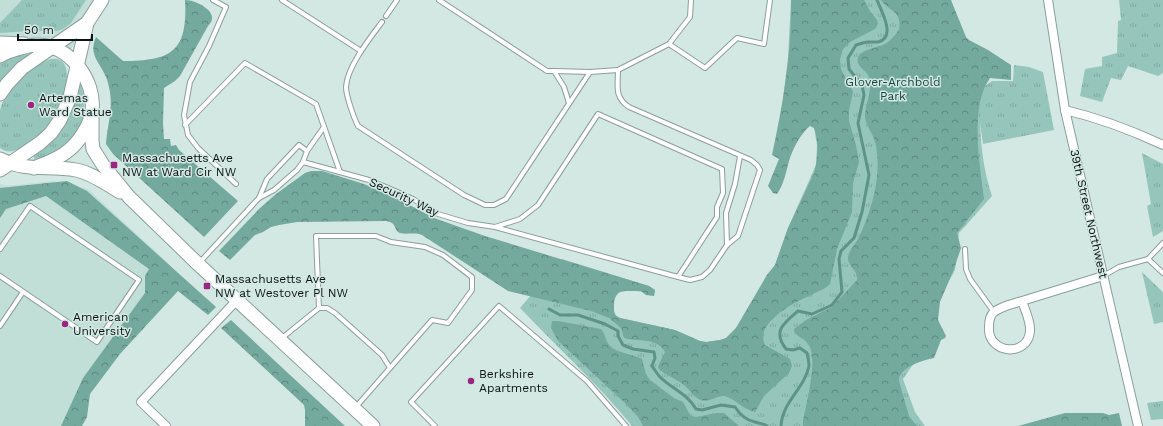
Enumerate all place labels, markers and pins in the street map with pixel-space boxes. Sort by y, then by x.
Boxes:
place label: Artemas Ward Statue [39,91,112,119]
marker: Artemas Ward Statue [26,100,36,110]
place label: Massachusetts Ave NW at Ward Cir NW [122,151,237,179]
marker: Massachusetts Ave NW at Ward Cir NW [109,160,119,170]
place label: Massachusetts Ave NW at Westover Pl NW [215,272,348,300]
marker: Massachusetts Ave NW at Westover Pl NW [202,281,212,291]
place label: American University [73,310,131,338]
marker: American University [60,319,70,329]
place label: Berkshire Apartments [479,367,548,395]
marker: Berkshire Apartments [466,376,476,386]

